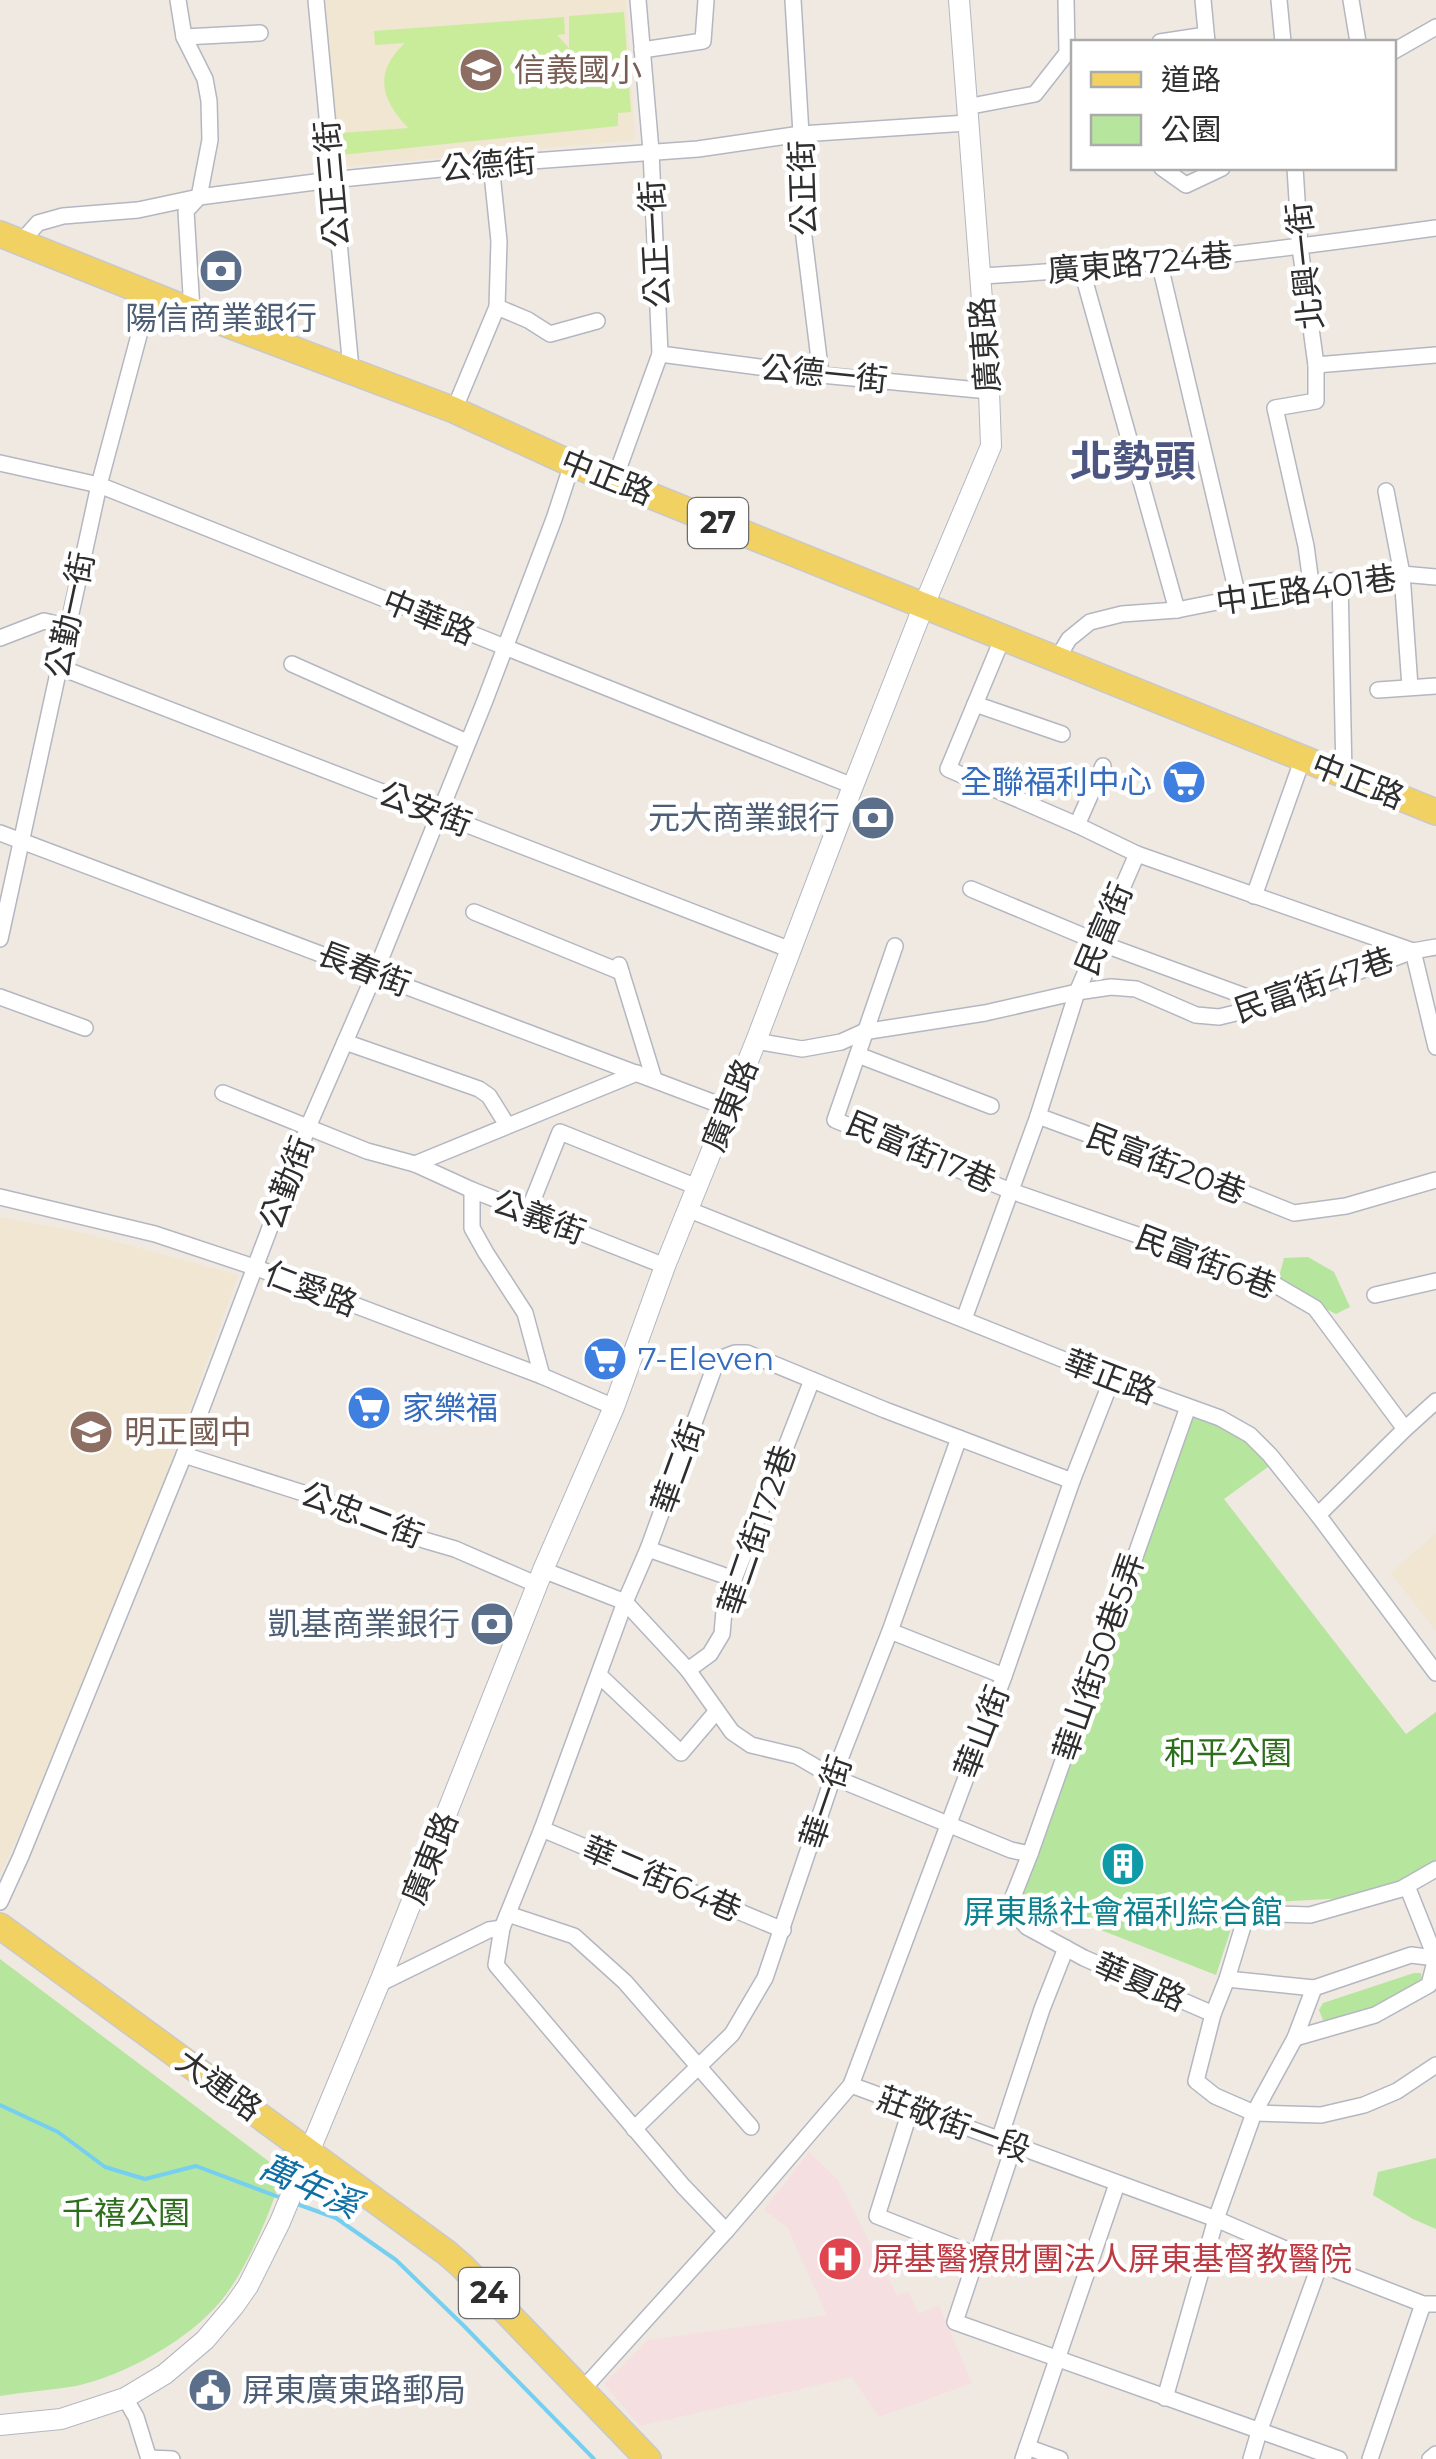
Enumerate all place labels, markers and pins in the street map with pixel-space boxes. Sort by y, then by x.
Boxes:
school or university icon: 信義國小 [458,47,504,93]
place label: 信義國小 [514,50,642,89]
bank icon: 陽信商業銀行 [198,248,244,294]
place label: 陽信商業銀行 [125,298,317,337]
supermarket icon: 全聯福利中心 [1161,759,1207,805]
place label: 全聯福利中心 [960,762,1152,801]
bank icon: 元大商業銀行 [850,795,896,841]
place label: 元大商業銀行 [648,798,840,837]
supermarket icon: 7-Eleven [582,1336,628,1382]
place label: 7-Eleven [638,1339,774,1378]
supermarket icon: 家樂福 [346,1385,392,1431]
place label: 家樂福 [402,1388,498,1427]
school or university icon: 明正國中 [68,1409,114,1455]
place label: 明正國中 [124,1412,252,1451]
bank icon: 凱基商業銀行 [469,1601,515,1647]
place label: 凱基商業銀行 [268,1604,460,1643]
building icon: 屏東縣社會福利綜合館 [1100,1841,1146,1887]
place label: 屏東縣社會福利綜合館 [963,1892,1283,1931]
hospital icon: 屏基醫療財團法人屏東基督教醫院 [817,2236,863,2282]
place label: 屏基醫療財團法人屏東基督教醫院 [872,2239,1352,2278]
public building icon: 屏東廣東路郵局 [187,2367,233,2413]
place label: 屏東廣東路郵局 [242,2370,466,2409]

